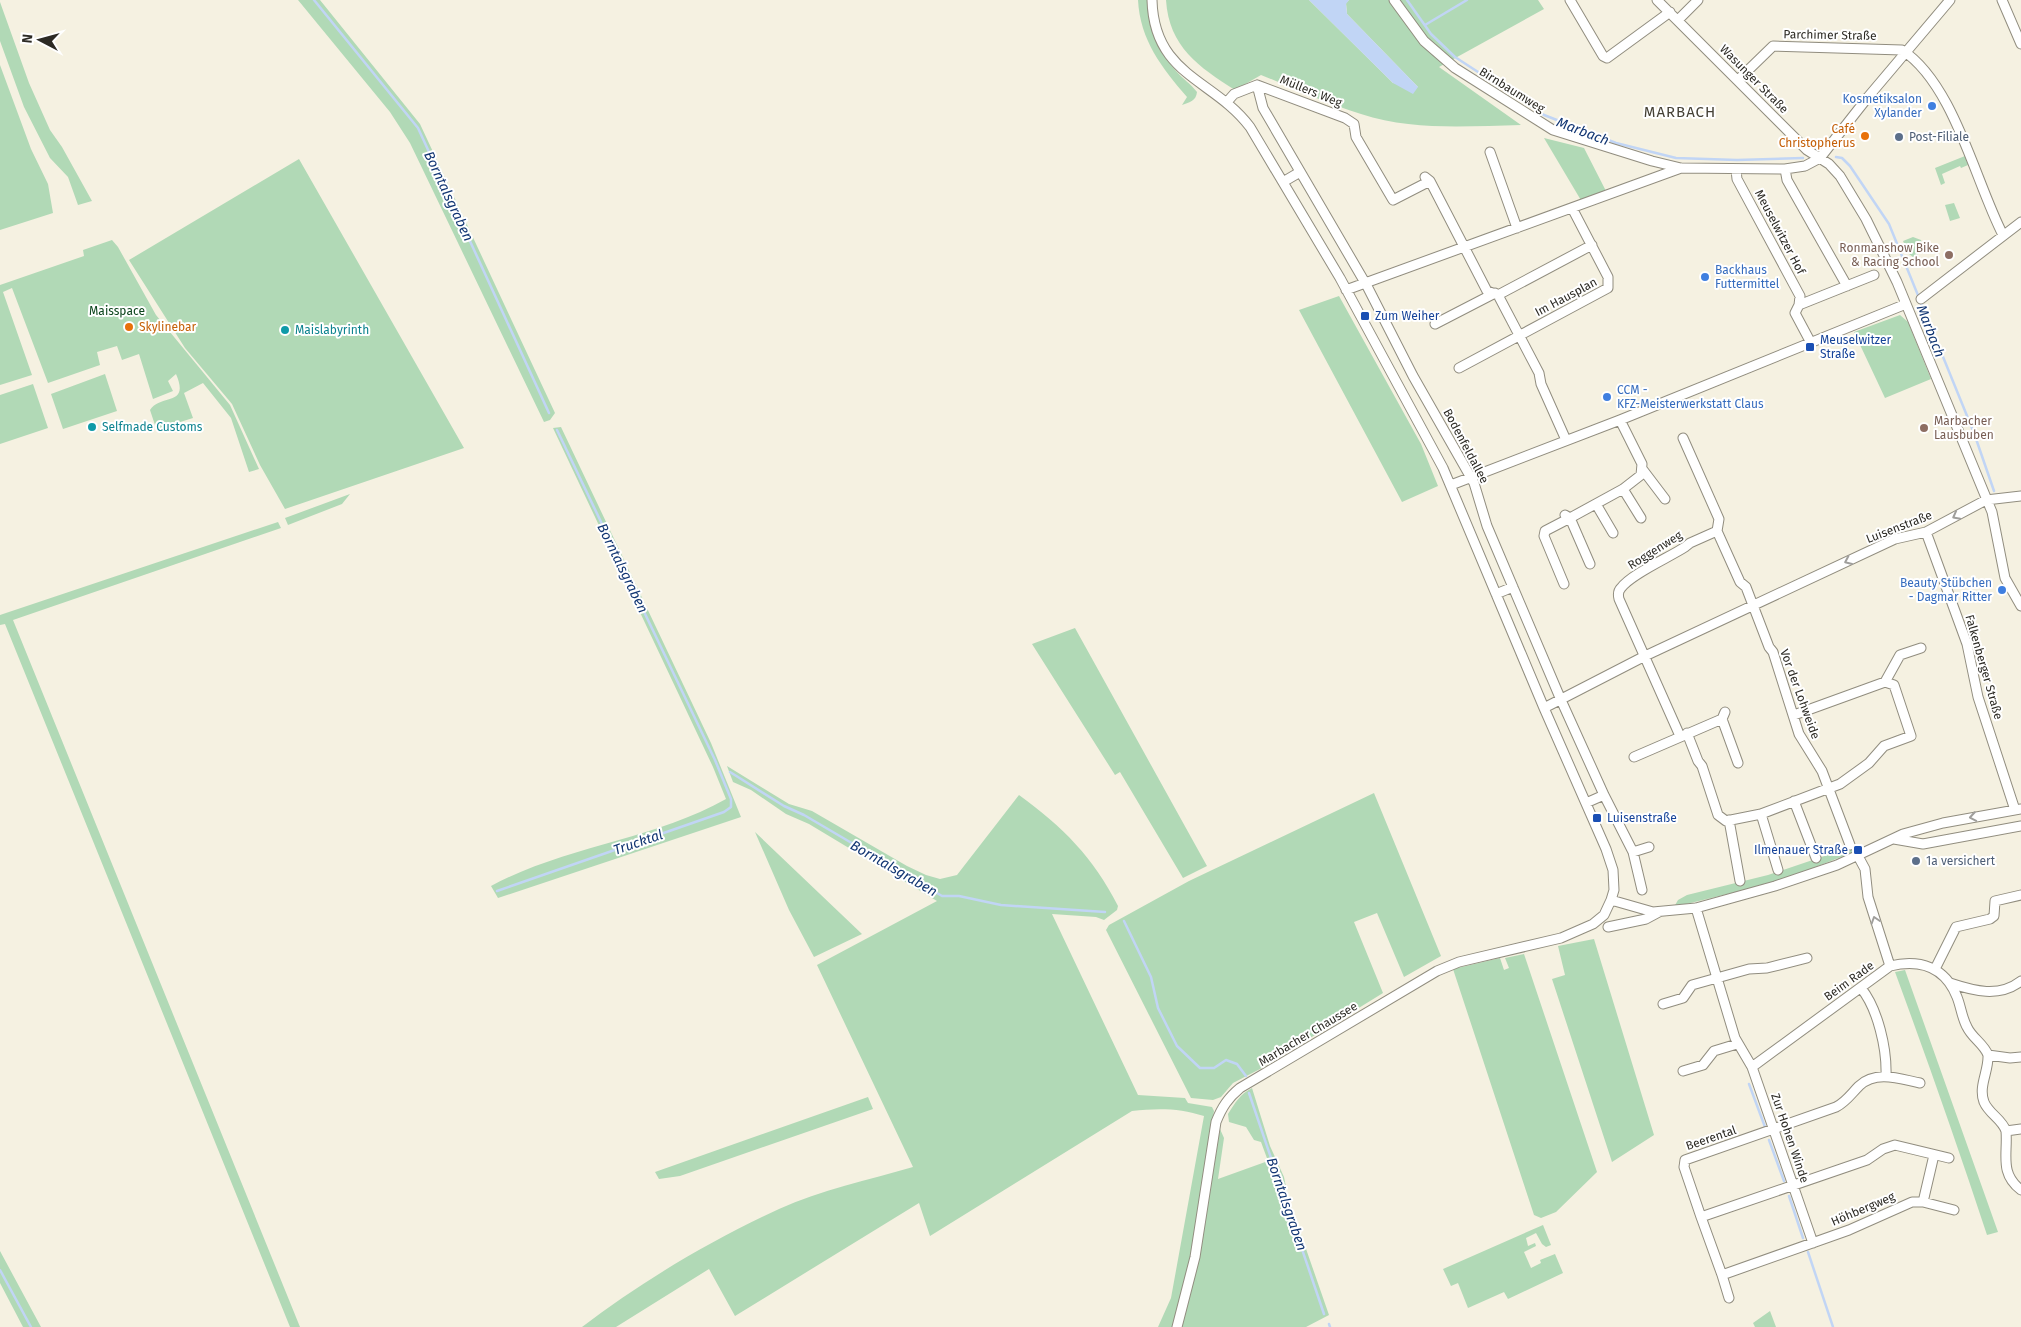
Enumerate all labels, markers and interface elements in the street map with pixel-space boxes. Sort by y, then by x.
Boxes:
north arrow [15,15,65,65]
street label: Parchimer Straße [1783,27,1877,43]
text: N [19,33,37,44]
street label: Wasunger Straße [1717,42,1791,116]
street label: Birnbaumweg [1477,64,1548,116]
street label: Müllers Weg [1278,72,1345,110]
place label: Kosmetiksalon Xylander [1842,92,1922,120]
marker: Kosmetiksalon Xylander [1926,100,1938,112]
district label: MARBACH [1644,103,1716,121]
water label: Marbach [1554,114,1612,149]
place label: Café Christopherus [1779,122,1855,150]
marker: Café Christopherus [1859,130,1871,142]
place label: Post-Filiale [1909,130,1969,144]
marker: Post-Filiale [1893,131,1905,143]
water label: Borntalsgraben [420,148,477,244]
street label: Meuselwitzer Hof [1752,187,1809,277]
place label: Ronmanshow Bike & Racing School [1839,241,1939,269]
marker: Ronmanshow Bike & Racing School [1943,249,1955,261]
place label: Backhaus Futtermittel [1715,263,1780,291]
marker: Backhaus Futtermittel [1699,271,1711,283]
street label: Im Hausplan [1533,275,1599,319]
water label: Marbach [1913,302,1948,360]
park label: Maisspace [89,304,145,318]
place label: Zum Weiher [1375,309,1440,323]
marker: Zum Weiher [1359,310,1371,322]
place label: Skylinebar [139,320,197,334]
marker: Skylinebar [123,321,135,333]
place label: Maislabyrinth [295,323,369,337]
marker: Maislabyrinth [279,324,291,336]
place label: Meuselwitzer Straße [1820,333,1892,361]
marker: Meuselwitzer Straße [1804,341,1816,353]
place label: CCM - KFZ-Meisterwerkstatt Claus [1617,383,1764,411]
marker: CCM - KFZ-Meisterwerkstatt Claus [1601,391,1613,403]
street label: Bodenfeldallee [1440,406,1492,486]
place label: Marbacher Lausbuben [1934,414,1994,442]
place label: Selfmade Customs [102,420,203,434]
marker: Selfmade Customs [86,421,98,433]
marker: Marbacher Lausbuben [1918,422,1930,434]
street label: Luisenstraße [1864,508,1934,546]
one-way arrow [1952,510,1961,520]
water label: Borntalsgraben [594,521,652,616]
street label: Roggenweg [1625,527,1685,572]
one-way arrow [1844,555,1853,566]
place label: Beauty Stübchen - Dagmar Ritter [1900,576,1992,604]
marker: Beauty Stübchen - Dagmar Ritter [1996,584,2008,596]
street label: Falkenberger Straße [1962,613,2006,721]
street label: Vor der Lohweide [1777,647,1823,741]
place label: Luisenstraße [1607,811,1677,825]
marker: Luisenstraße [1591,812,1603,824]
one-way arrow [1969,812,1977,822]
water label: Trucktal [611,826,665,859]
water label: Borntalsgraben [847,837,940,900]
place label: Ilmenauer Straße [1754,843,1848,857]
marker: Ilmenauer Straße [1852,844,1864,856]
place label: 1a versichert [1926,854,1996,868]
marker: 1a versichert [1910,855,1922,867]
one-way arrow [1871,916,1881,925]
street label: Beim Rade [1821,958,1877,1004]
street label: Marbacher Chaussee [1256,999,1360,1069]
street label: Zur Hohen Winde [1768,1091,1812,1185]
street label: Beerental [1684,1123,1738,1153]
water label: Borntalsgraben [1263,1155,1310,1253]
street label: Höhbergweg [1829,1189,1898,1229]

